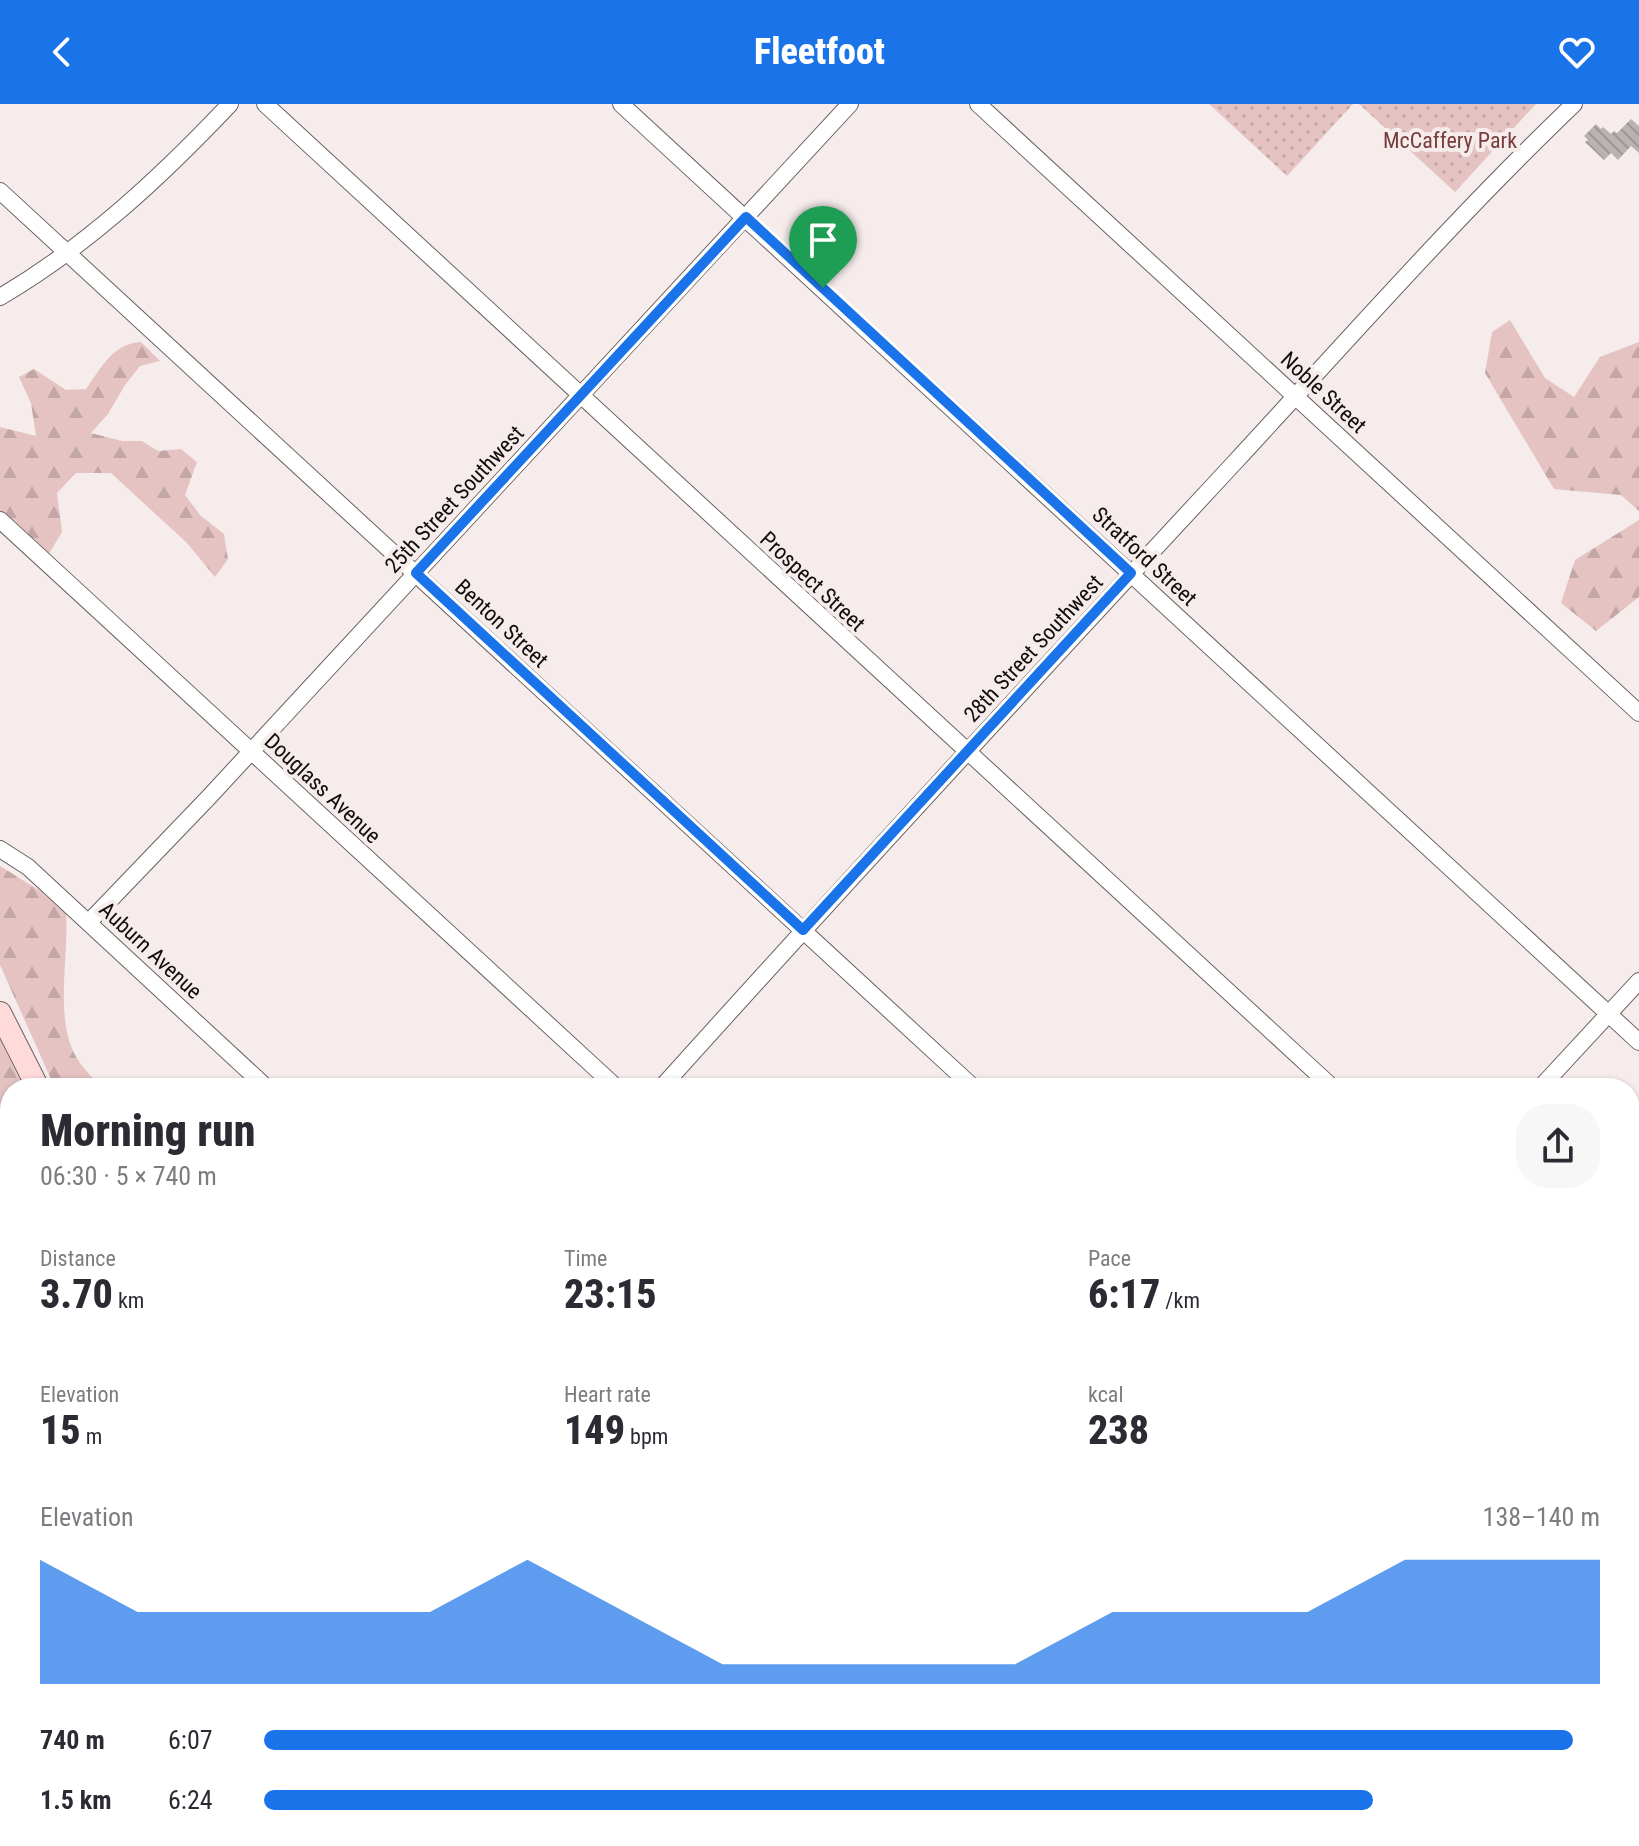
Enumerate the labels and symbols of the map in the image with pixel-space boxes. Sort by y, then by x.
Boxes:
park label: McCaffery Park [1383,128,1517,153]
pin [789,206,857,288]
street label: Noble Street [1276,347,1371,438]
street label: 25th Street Southwest [380,421,529,578]
street label: Stratford Street [1087,502,1202,611]
street label: Prospect Street [755,526,870,636]
street label: 28th Street Southwest [959,570,1108,727]
street label: Benton Street [450,574,553,673]
street label: Douglass Avenue [260,728,386,848]
street label: Auburn Avenue [94,897,207,1004]

